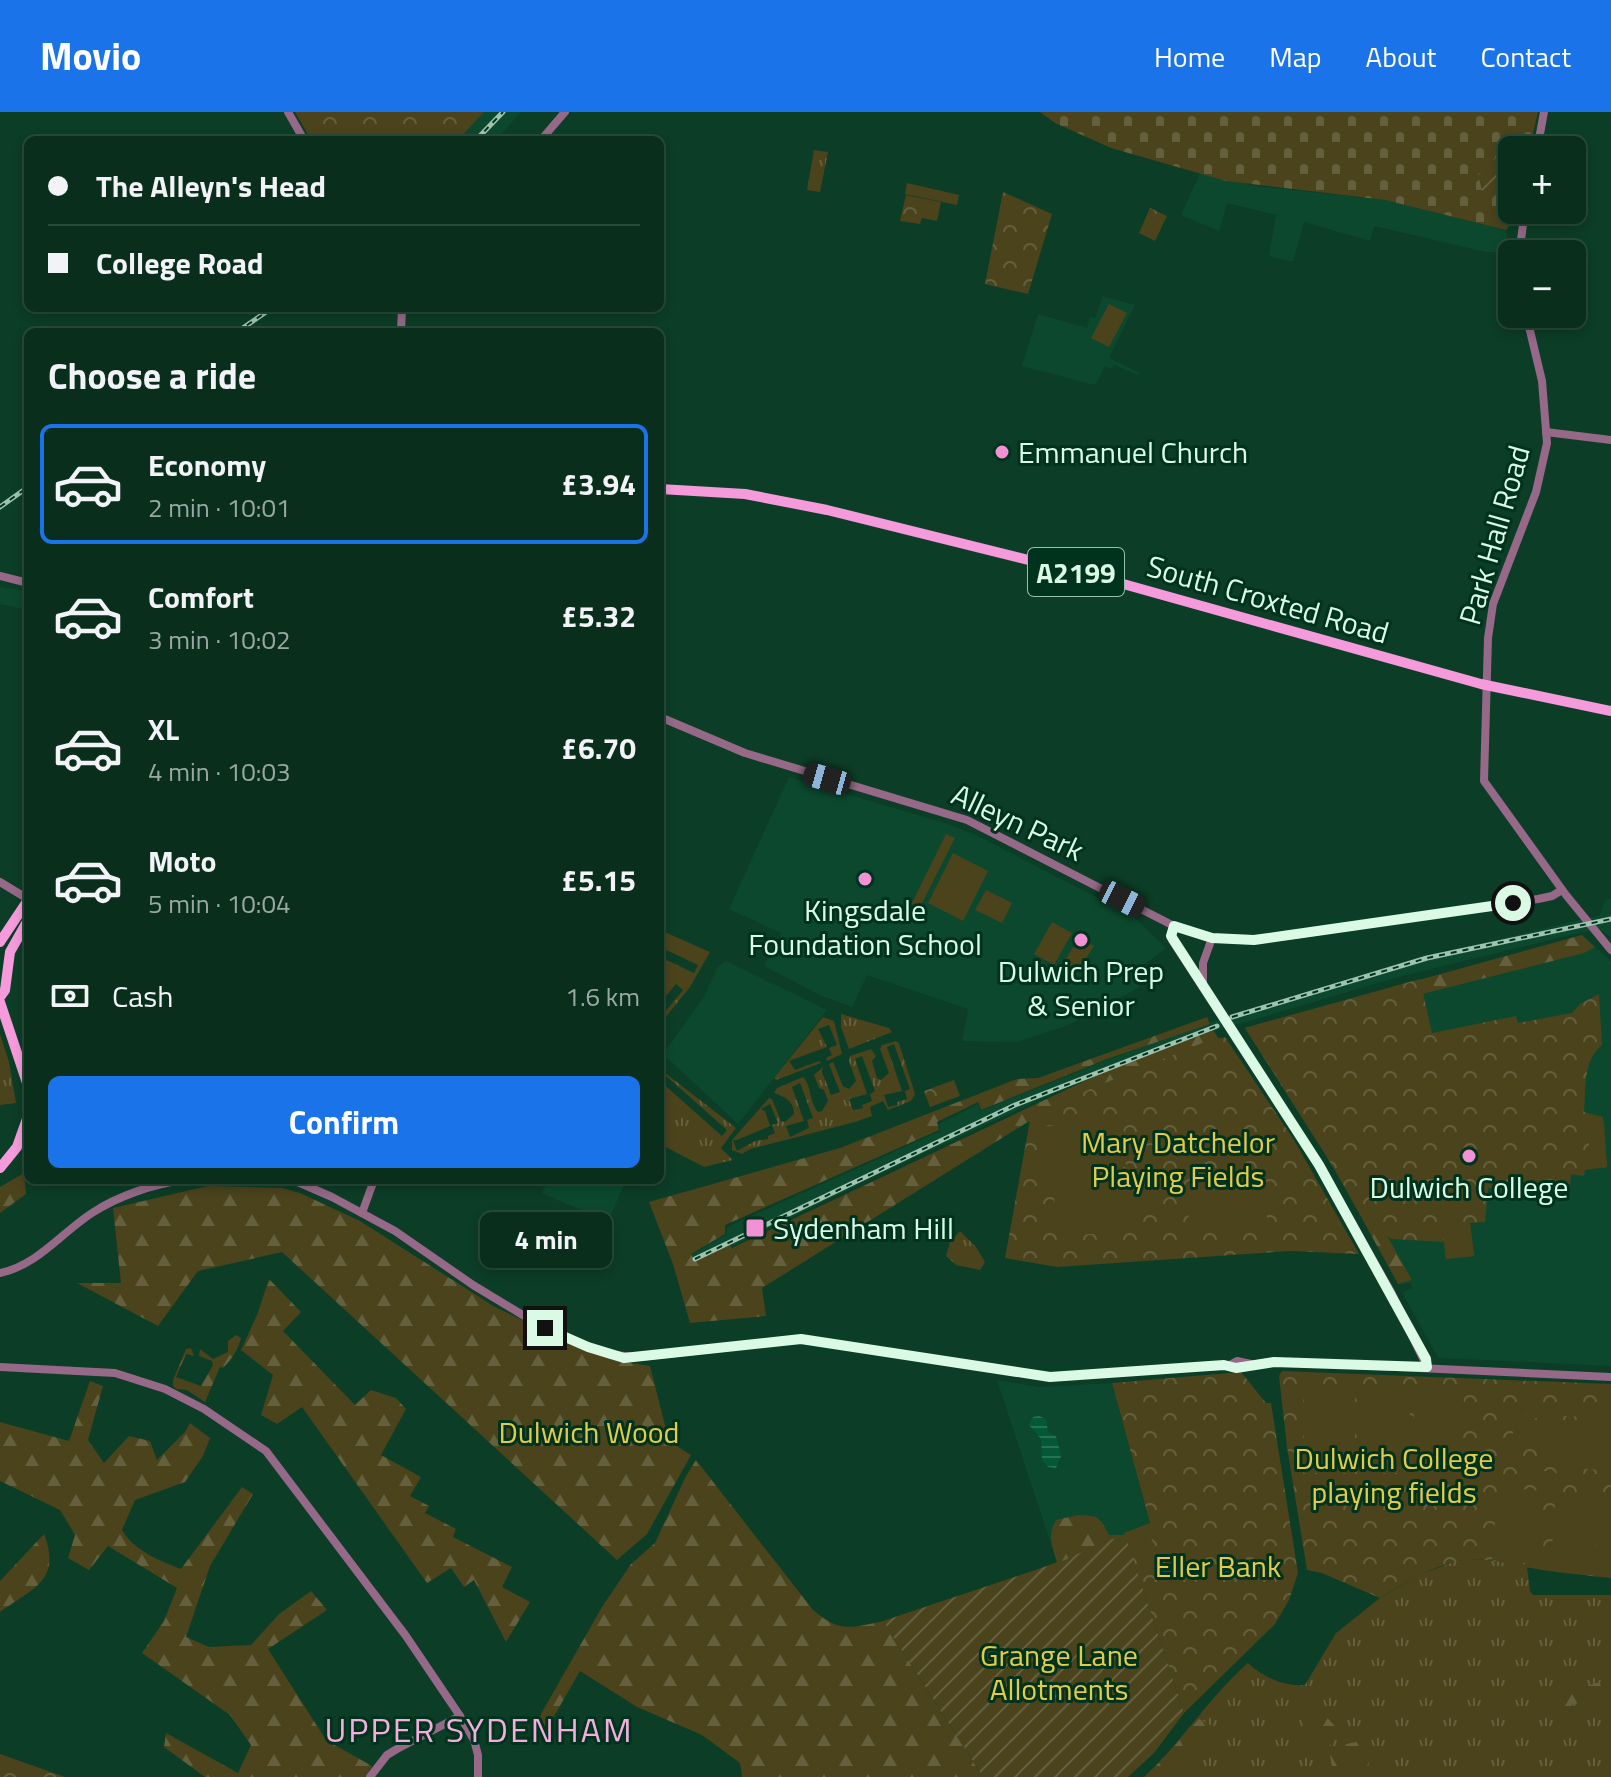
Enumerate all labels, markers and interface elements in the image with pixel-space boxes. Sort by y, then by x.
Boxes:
text: Movio [40,27,141,85]
text: Home [1154,35,1225,78]
text: Map [1269,35,1322,78]
text: About [1366,35,1436,78]
text: Contact [1480,35,1571,78]
map controls [1498,136,1586,328]
button: + [1498,136,1586,224]
text: The Alleyn's Head [96,163,326,209]
text: College Road [96,240,264,286]
button: − [1498,240,1586,328]
text: Choose a ride [48,348,256,403]
place label: Emmanuel Church [1018,429,1248,475]
street label: Park Hall Road [1446,440,1542,630]
text: Economy [148,442,266,488]
marker: Emmanuel Church [993,443,1011,461]
icon: car [52,448,124,520]
text: £3.94 [561,461,636,507]
text: 2 min · 10:01 [148,488,291,527]
street label: South Croxted Road [1142,542,1394,656]
road number: A2199 [1028,548,1124,596]
text: Comfort [148,574,254,620]
icon: car [52,580,124,652]
text: £5.32 [561,593,636,639]
text: 3 min · 10:02 [148,620,291,659]
text: XL [148,706,179,752]
icon: car [52,712,124,784]
text: £6.70 [561,725,636,771]
text: 4 min · 10:03 [148,752,291,791]
car [801,761,853,797]
street label: Alleyn Park [944,771,1092,873]
text: Moto [148,838,216,884]
icon: car [52,844,124,916]
text: £5.15 [561,857,636,903]
marker: Kingsdale Foundation School [856,870,874,888]
car [1095,877,1149,921]
text: 5 min · 10:04 [148,884,291,923]
route start [1495,885,1531,921]
place label: Kingsdale Foundation School [748,887,982,967]
marker: Dulwich Prep & Senior [1072,931,1090,949]
place label: Dulwich Prep & Senior [998,948,1164,1028]
text: Cash [112,973,173,1019]
icon: cash [48,974,92,1018]
text: 1.6 km [565,977,640,1016]
button: Confirm [48,1076,640,1168]
park label: Mary Datchelor Playing Fields [1081,1119,1275,1199]
marker: Dulwich College [1460,1147,1478,1165]
place label: Dulwich College [1370,1164,1568,1210]
place label: Sydenham Hill [773,1205,954,1251]
callout: 4 min [479,1212,611,1268]
marker: Sydenham Hill [744,1217,766,1239]
text: 4 min [514,1220,578,1259]
route end [527,1310,563,1346]
park label: Dulwich Wood [499,1409,679,1455]
park label: Dulwich College playing fields [1295,1435,1493,1515]
park label: Eller Bank [1155,1543,1281,1589]
park label: Grange Lane Allotments [980,1632,1138,1712]
district label: UPPER SYDENHAM [324,1703,634,1755]

